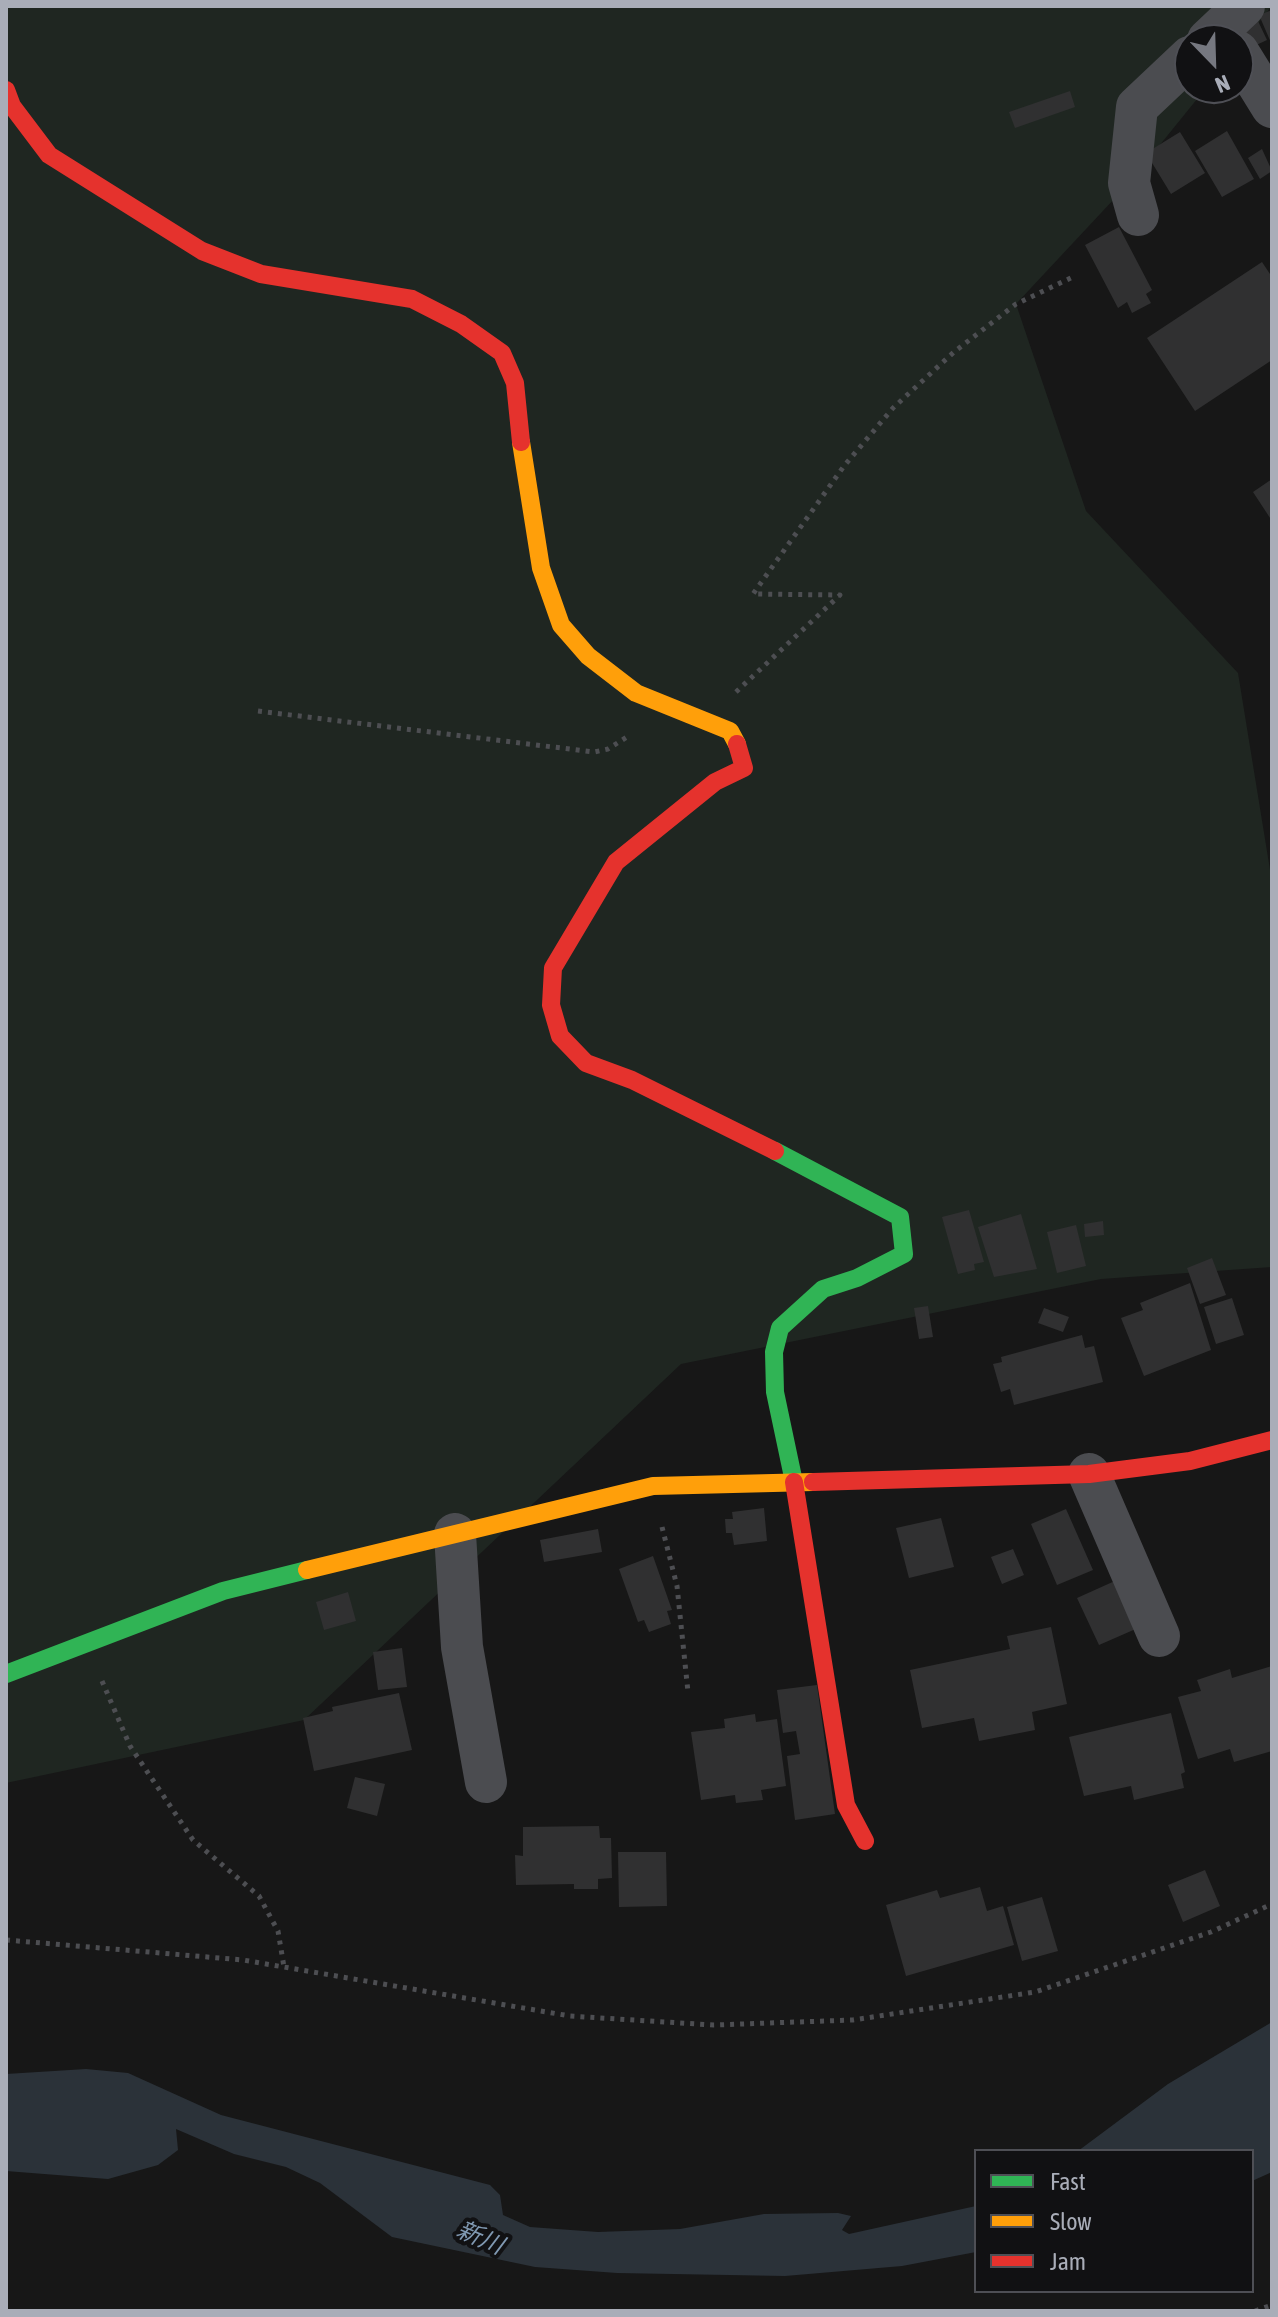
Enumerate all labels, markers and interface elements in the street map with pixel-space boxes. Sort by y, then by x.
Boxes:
north arrow [1174,24,1254,104]
text: N [1212,70,1234,99]
legend [974,2149,1254,2293]
text: Fast [1050,2168,1086,2195]
text: Slow [1050,2208,1092,2235]
water label: 新川 [452,2215,508,2261]
text: Jam [1050,2248,1086,2275]

